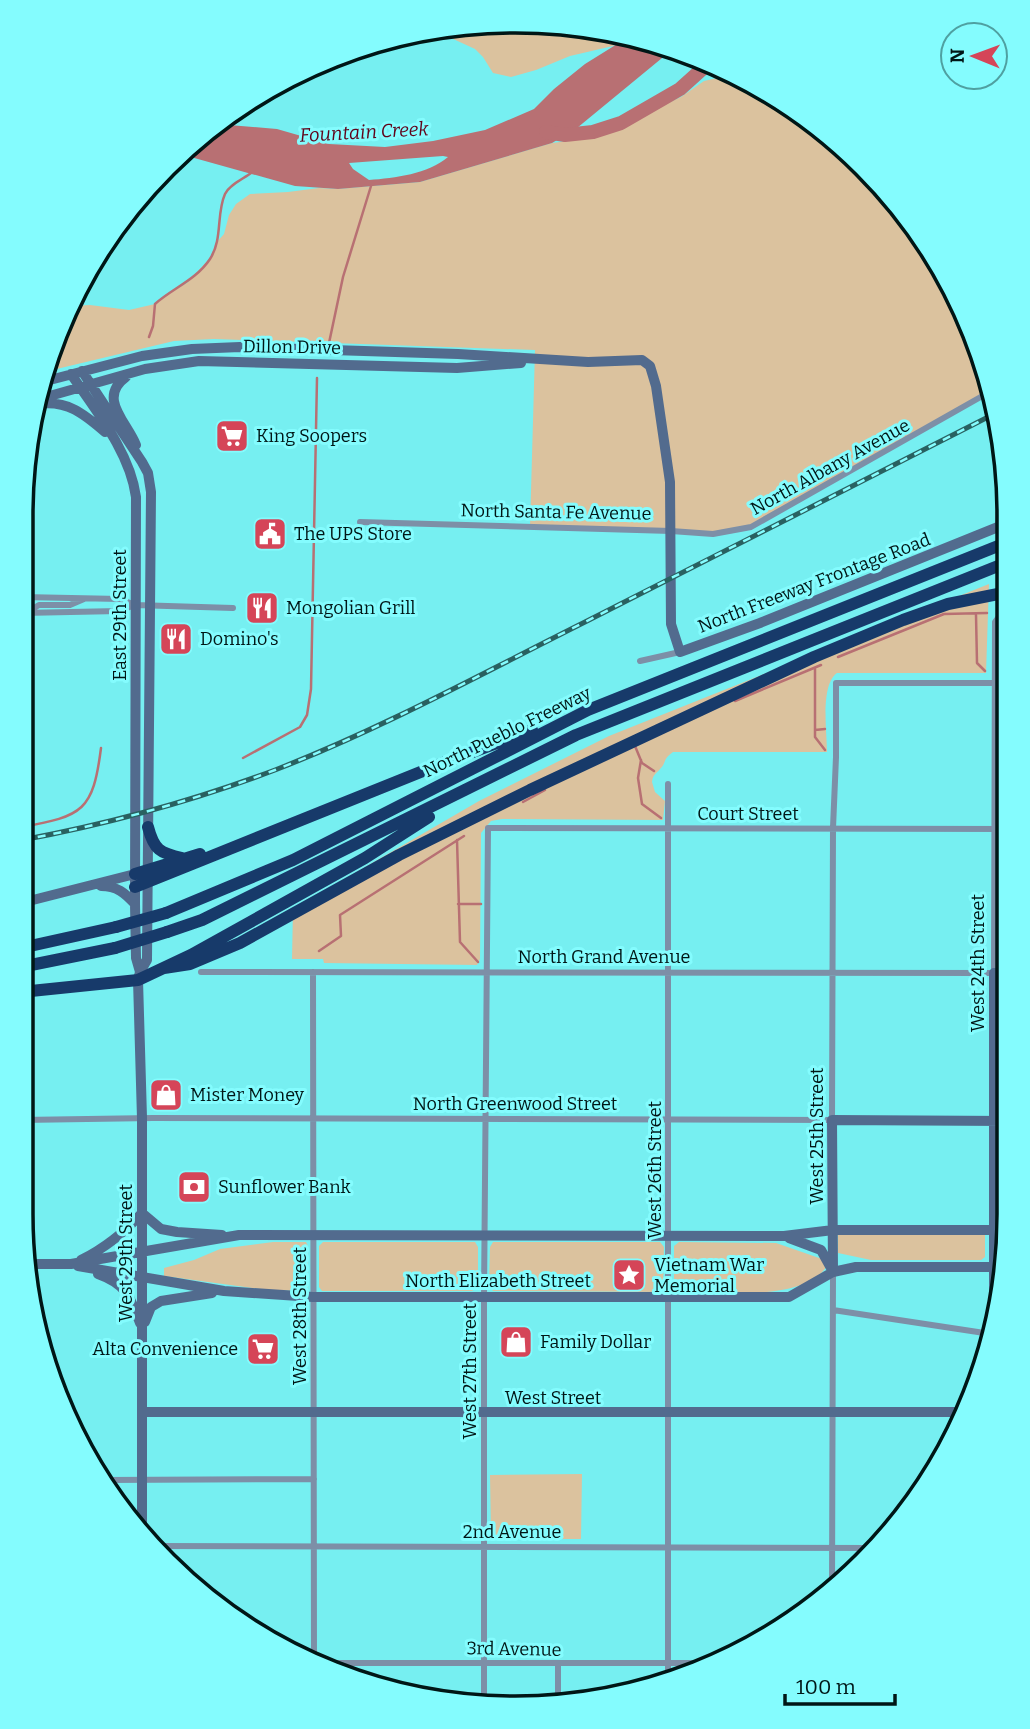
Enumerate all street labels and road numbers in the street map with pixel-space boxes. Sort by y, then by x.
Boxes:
street label: Dillon Drive [243,335,341,359]
street label: North Albany Avenue [747,414,913,520]
street label: North Santa Fe Avenue [460,499,652,525]
street label: North Freeway Frontage Road [695,528,934,638]
street label: East 29th Street [109,549,131,681]
street label: North Pueblo Freeway [419,682,595,782]
street label: Court Street [697,803,799,825]
street label: West 24th Street [967,894,989,1032]
street label: North Grand Avenue [518,946,690,968]
street label: West 25th Street [806,1067,828,1205]
street label: North Greenwood Street [413,1093,618,1115]
street label: West 26th Street [644,1101,666,1239]
street label: West 29th Street [115,1184,137,1322]
street label: West 28th Street [289,1246,311,1385]
street label: North Elizabeth Street [405,1270,591,1292]
street label: West 27th Street [459,1302,481,1439]
street label: West Street [505,1387,602,1409]
street label: 2nd Avenue [463,1521,561,1543]
street label: 3rd Avenue [466,1637,562,1661]

